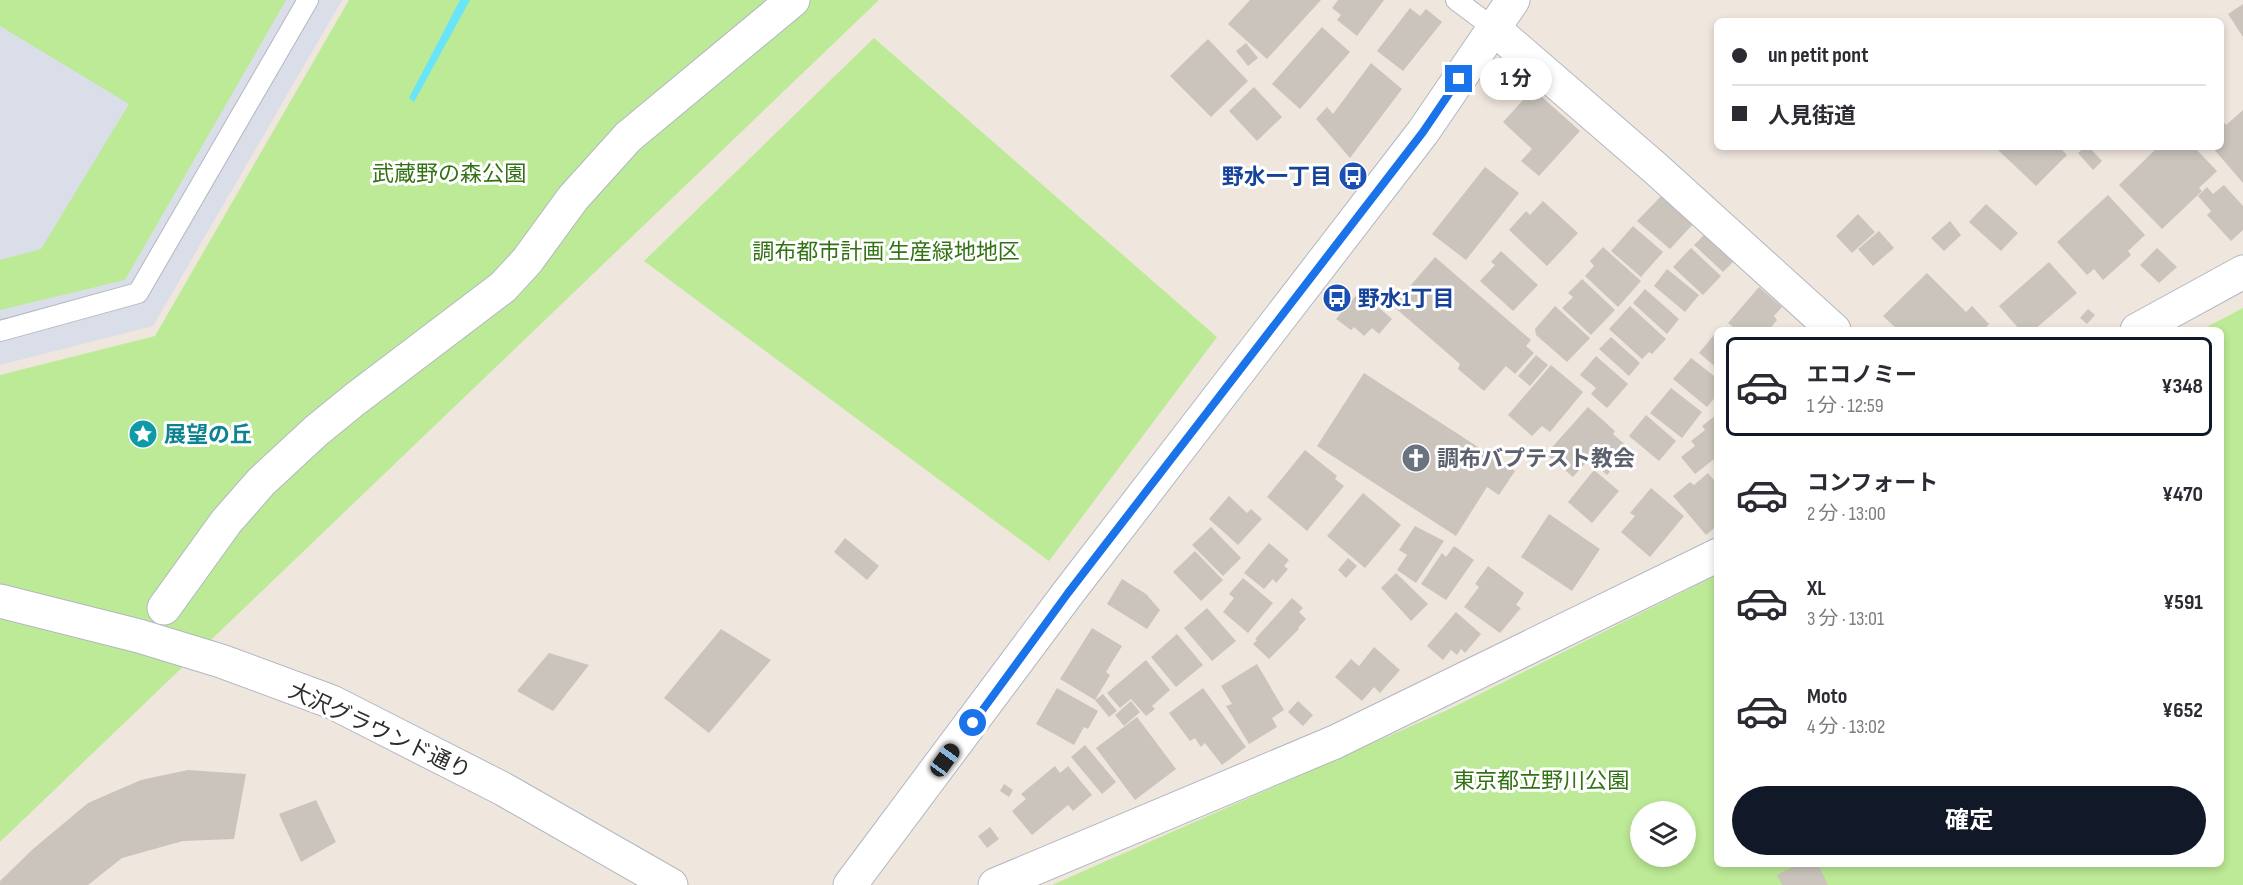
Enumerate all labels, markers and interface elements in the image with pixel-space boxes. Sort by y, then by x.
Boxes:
text: un petit pont [1768,42,1868,69]
callout: 1 分 [1480,58,1552,100]
route end [1445,65,1472,92]
text: 1 分 [1501,67,1531,91]
text: 人見街道 [1768,103,1856,130]
bus stop icon: 野水一丁目 [1337,160,1369,192]
park label: 武蔵野の森公園 [372,161,526,188]
place label: 野水一丁目 [1222,164,1332,191]
park label: 調布都市計画 生産緑地地区 [752,239,1020,266]
bus stop icon: 野水1丁目 [1321,282,1353,314]
place label: 野水1丁目 [1358,286,1455,313]
icon: car [1735,360,1789,414]
text: エコノミー [1807,362,1917,389]
text: ¥348 [2161,373,2203,400]
text: 1 分 · 12:59 [1807,394,1884,418]
place icon: 展望の丘 [127,418,159,450]
place label: 展望の丘 [164,422,252,449]
church icon: 調布バプテスト教会 [1400,442,1432,474]
place label: 調布バプテスト教会 [1437,446,1635,473]
icon: car [1735,468,1789,522]
text: コンフォート [1807,470,1938,497]
text: ¥470 [2162,481,2203,508]
text: 2 分 · 13:00 [1807,502,1886,526]
text: XL [1807,575,1826,602]
icon: car [1735,576,1789,630]
text: ¥591 [2163,589,2203,616]
text: 3 分 · 13:01 [1807,607,1884,631]
street label: 大沢グラウンド通り [284,677,475,785]
text: Moto [1807,683,1847,710]
icon: car [1735,684,1789,738]
text: ¥652 [2162,697,2203,724]
route start [959,709,986,736]
text: 4 分 · 13:02 [1807,715,1885,739]
car [927,740,963,780]
park label: 東京都立野川公園 [1453,768,1629,795]
button: 確定 [1732,786,2206,855]
map controls [1630,801,1696,867]
button: layers [1630,801,1696,867]

